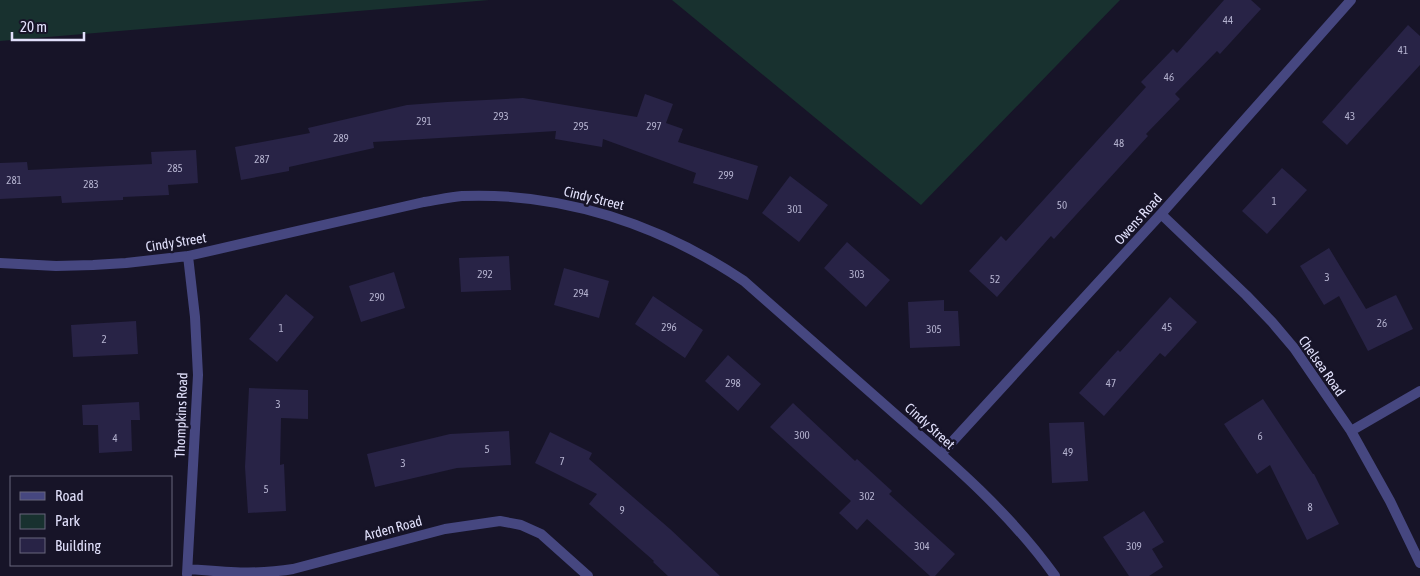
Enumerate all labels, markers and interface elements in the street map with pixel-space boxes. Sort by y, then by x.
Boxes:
scale bar [12,10,85,42]
house number: 44 [1223,14,1233,26]
text: 20 m [20,18,47,35]
house number: 41 [1398,44,1408,56]
house number: 46 [1164,71,1174,83]
house number: 293 [493,110,509,122]
house number: 43 [1345,110,1355,122]
house number: 291 [416,115,432,127]
house number: 295 [573,120,589,132]
house number: 297 [646,120,662,132]
house number: 289 [333,132,349,144]
house number: 48 [1114,137,1124,149]
house number: 287 [254,153,270,165]
house number: 285 [167,162,183,174]
house number: 299 [718,169,734,181]
house number: 281 [6,174,22,186]
house number: 283 [83,178,99,190]
street label: Cindy Street [562,183,626,213]
street label: Owens Road [1111,190,1165,248]
house number: 1 [1271,195,1277,207]
house number: 50 [1057,199,1067,211]
house number: 301 [787,203,803,215]
street label: Cindy Street [144,229,208,255]
house number: 292 [477,268,493,280]
house number: 303 [849,268,865,280]
house number: 3 [1324,271,1330,283]
house number: 52 [990,273,1000,285]
house number: 294 [573,287,589,299]
house number: 290 [369,291,385,303]
house number: 26 [1377,317,1387,329]
house number: 296 [661,321,677,333]
house number: 45 [1162,321,1172,333]
house number: 1 [278,322,284,334]
house number: 305 [926,323,942,335]
house number: 2 [101,333,107,345]
street label: Chelsea Road [1295,333,1349,399]
street label: Thompkins Road [172,372,190,458]
house number: 298 [725,377,741,389]
house number: 47 [1106,377,1116,389]
house number: 3 [275,398,281,410]
street label: Cindy Street [902,400,958,452]
house number: 300 [794,429,810,441]
house number: 6 [1257,430,1263,442]
house number: 4 [112,432,118,444]
house number: 5 [484,443,490,455]
house number: 49 [1063,446,1073,458]
house number: 7 [559,455,565,467]
house number: 3 [400,457,406,469]
legend [10,476,172,566]
house number: 5 [263,483,269,495]
text: Road [55,487,84,504]
house number: 302 [859,490,875,502]
house number: 8 [1307,501,1313,513]
house number: 9 [619,504,625,516]
text: Park [55,512,80,529]
street label: Arden Road [362,513,424,543]
text: Building [55,537,101,554]
house number: 304 [914,540,930,552]
house number: 309 [1126,540,1142,552]

